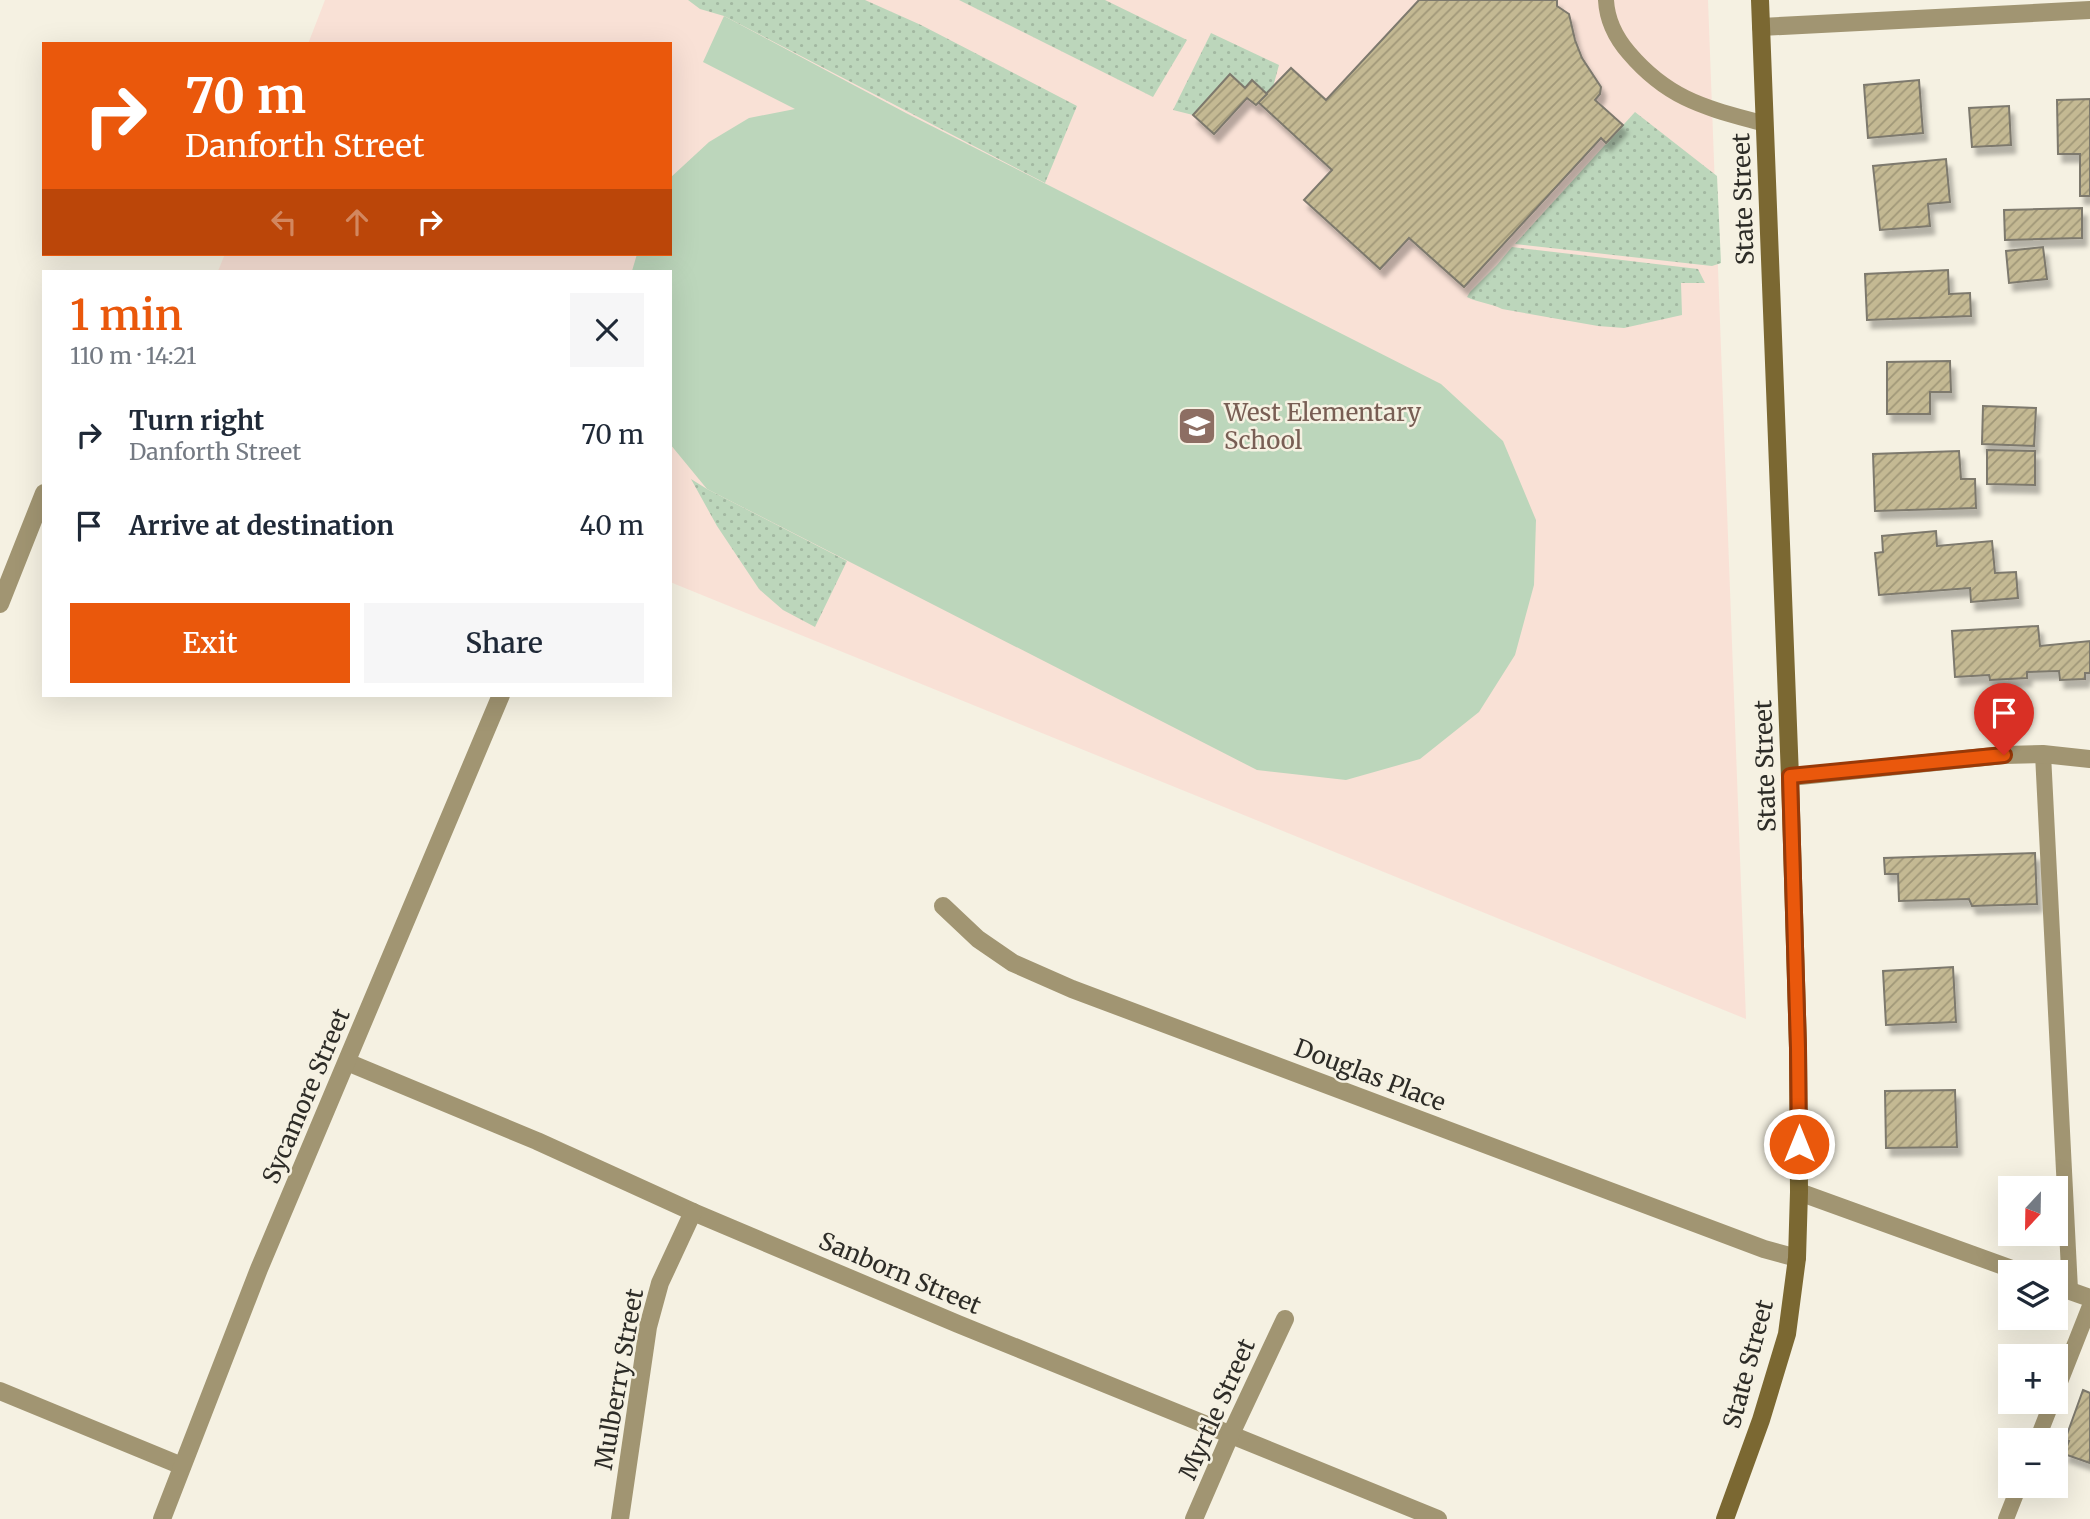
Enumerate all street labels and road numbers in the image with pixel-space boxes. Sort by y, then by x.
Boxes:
street label: State Street [1725,132,1761,266]
street label: State Street [1747,699,1783,833]
street label: Sycamore Street [255,1003,357,1188]
street label: Douglas Place [1290,1032,1450,1118]
street label: Sanborn Street [814,1225,986,1321]
street label: Mulberry Street [588,1285,650,1472]
street label: State Street [1716,1296,1780,1432]
street label: Myrtle Street [1172,1333,1262,1484]

